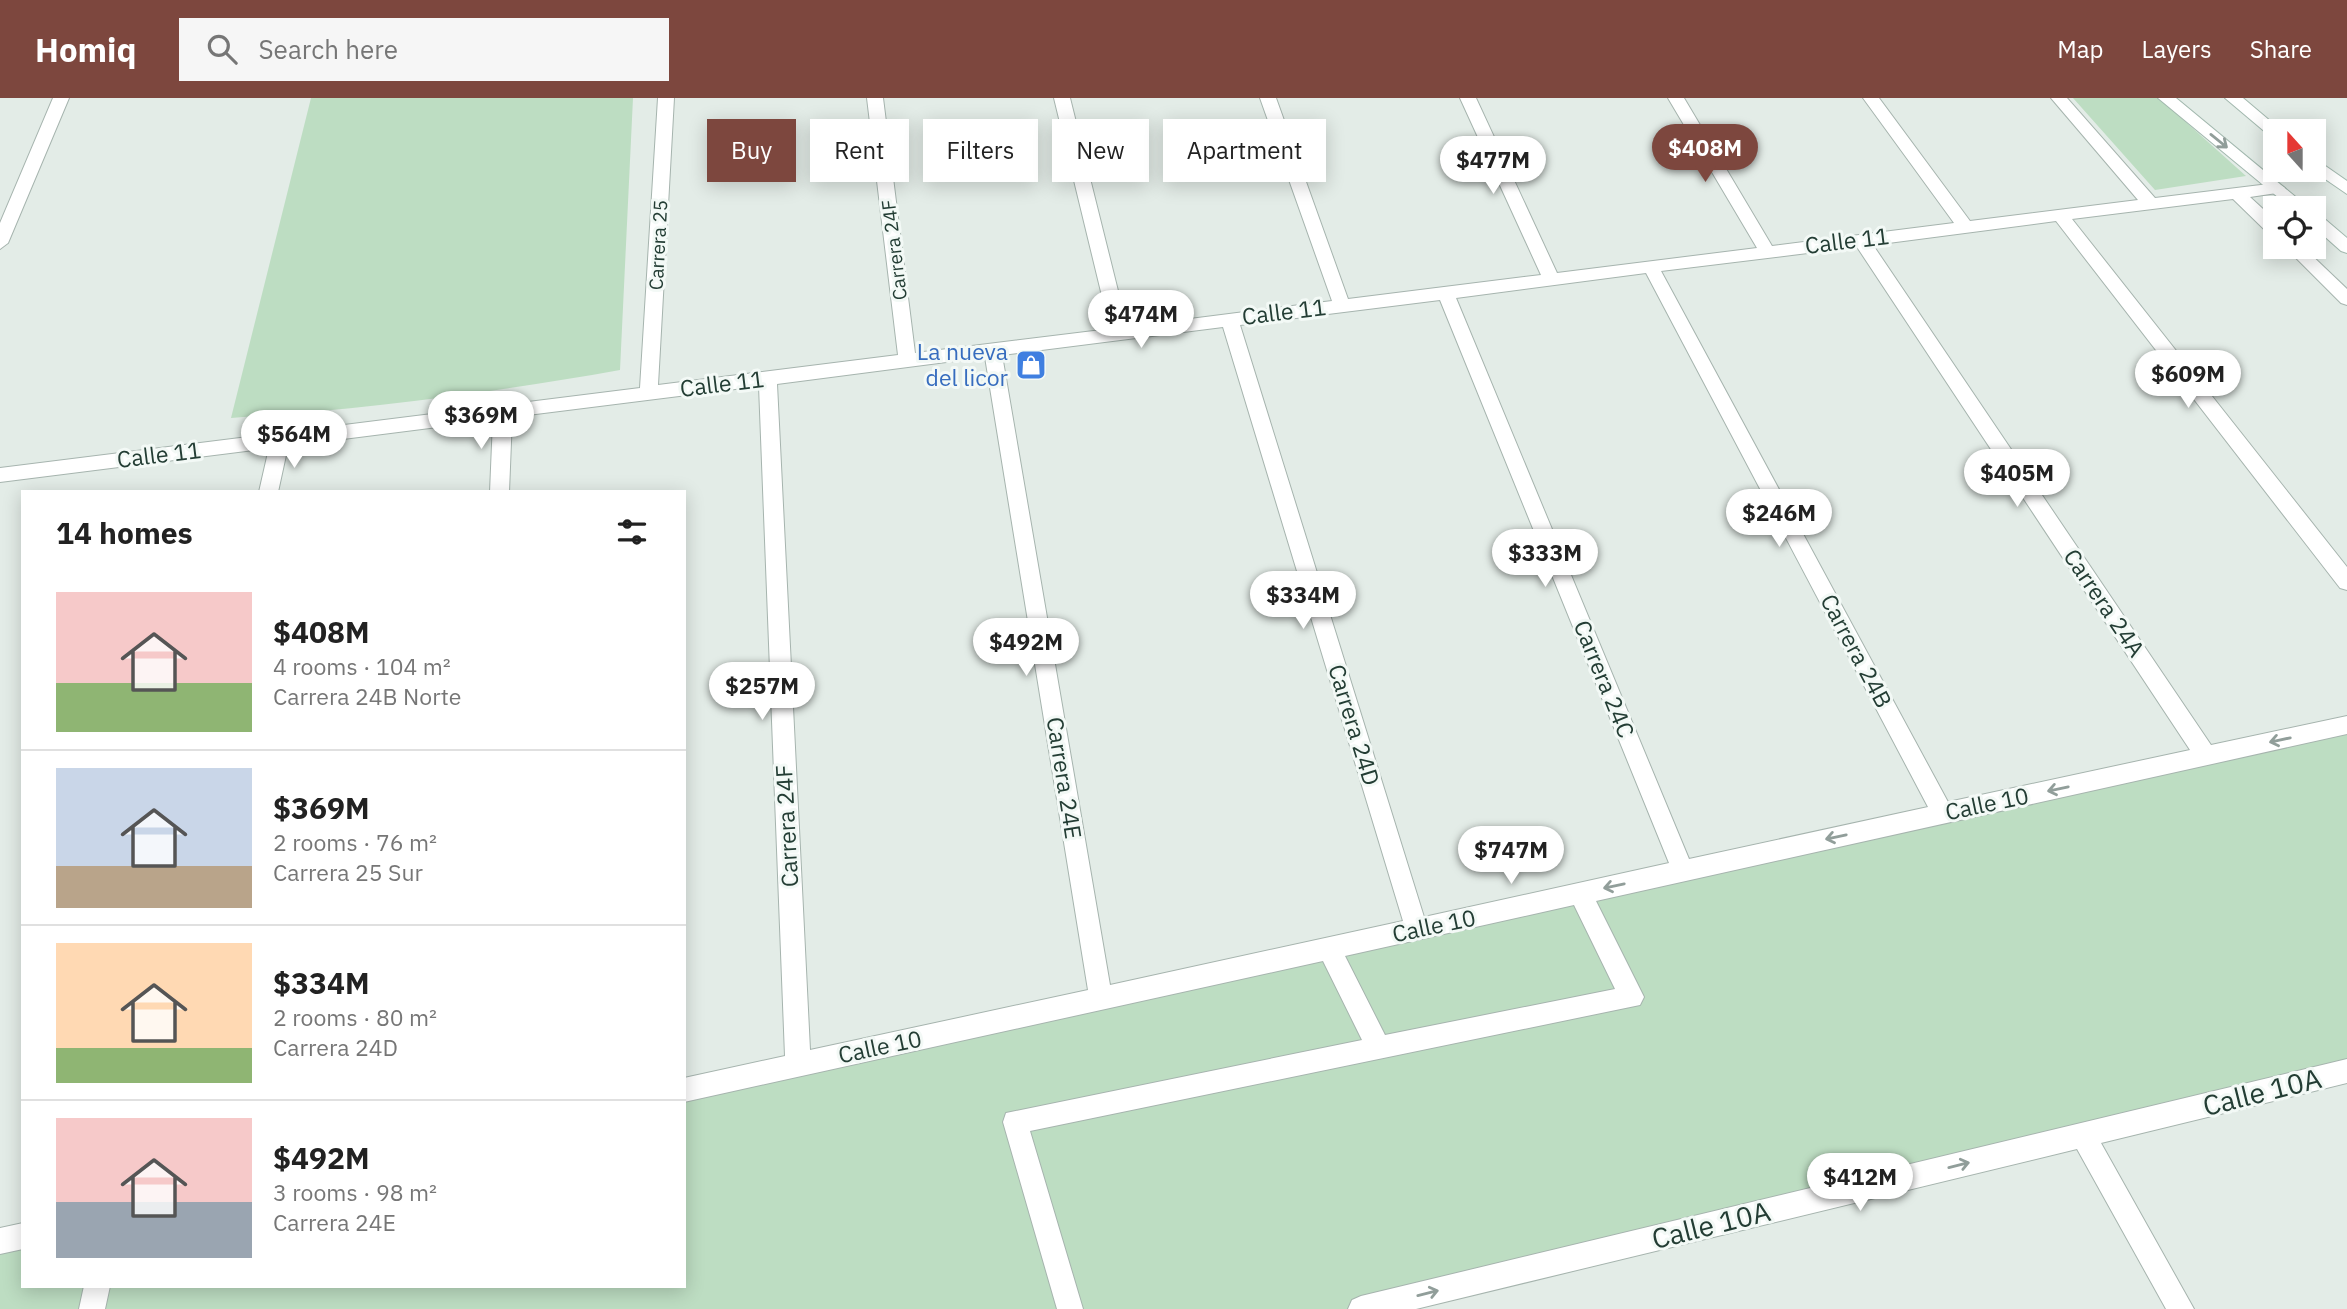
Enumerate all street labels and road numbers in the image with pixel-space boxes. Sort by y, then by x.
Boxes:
street label: Carrera 24F [876,198,912,302]
street label: Carrera 25 [644,199,672,291]
street label: Calle 11 [1803,220,1891,260]
street label: Calle 11 [1240,291,1328,331]
street label: Calle 11 [678,363,766,403]
street label: Calle 11 [115,434,203,474]
street label: Carrera 24A [2058,542,2152,663]
street label: Carrera 24B [1814,588,1899,713]
street label: Carrera 24C [1568,616,1642,742]
street label: Carrera 24D [1322,661,1388,789]
street label: Carrera 24E [1041,715,1089,841]
street label: Carrera 24F [768,764,804,888]
street label: Calle 10 [1942,780,2031,826]
street label: Calle 10 [1389,902,1478,948]
street label: Calle 10 [835,1023,924,1069]
street label: Calle 10A [2199,1059,2325,1124]
street label: Calle 10A [1648,1192,1774,1257]

